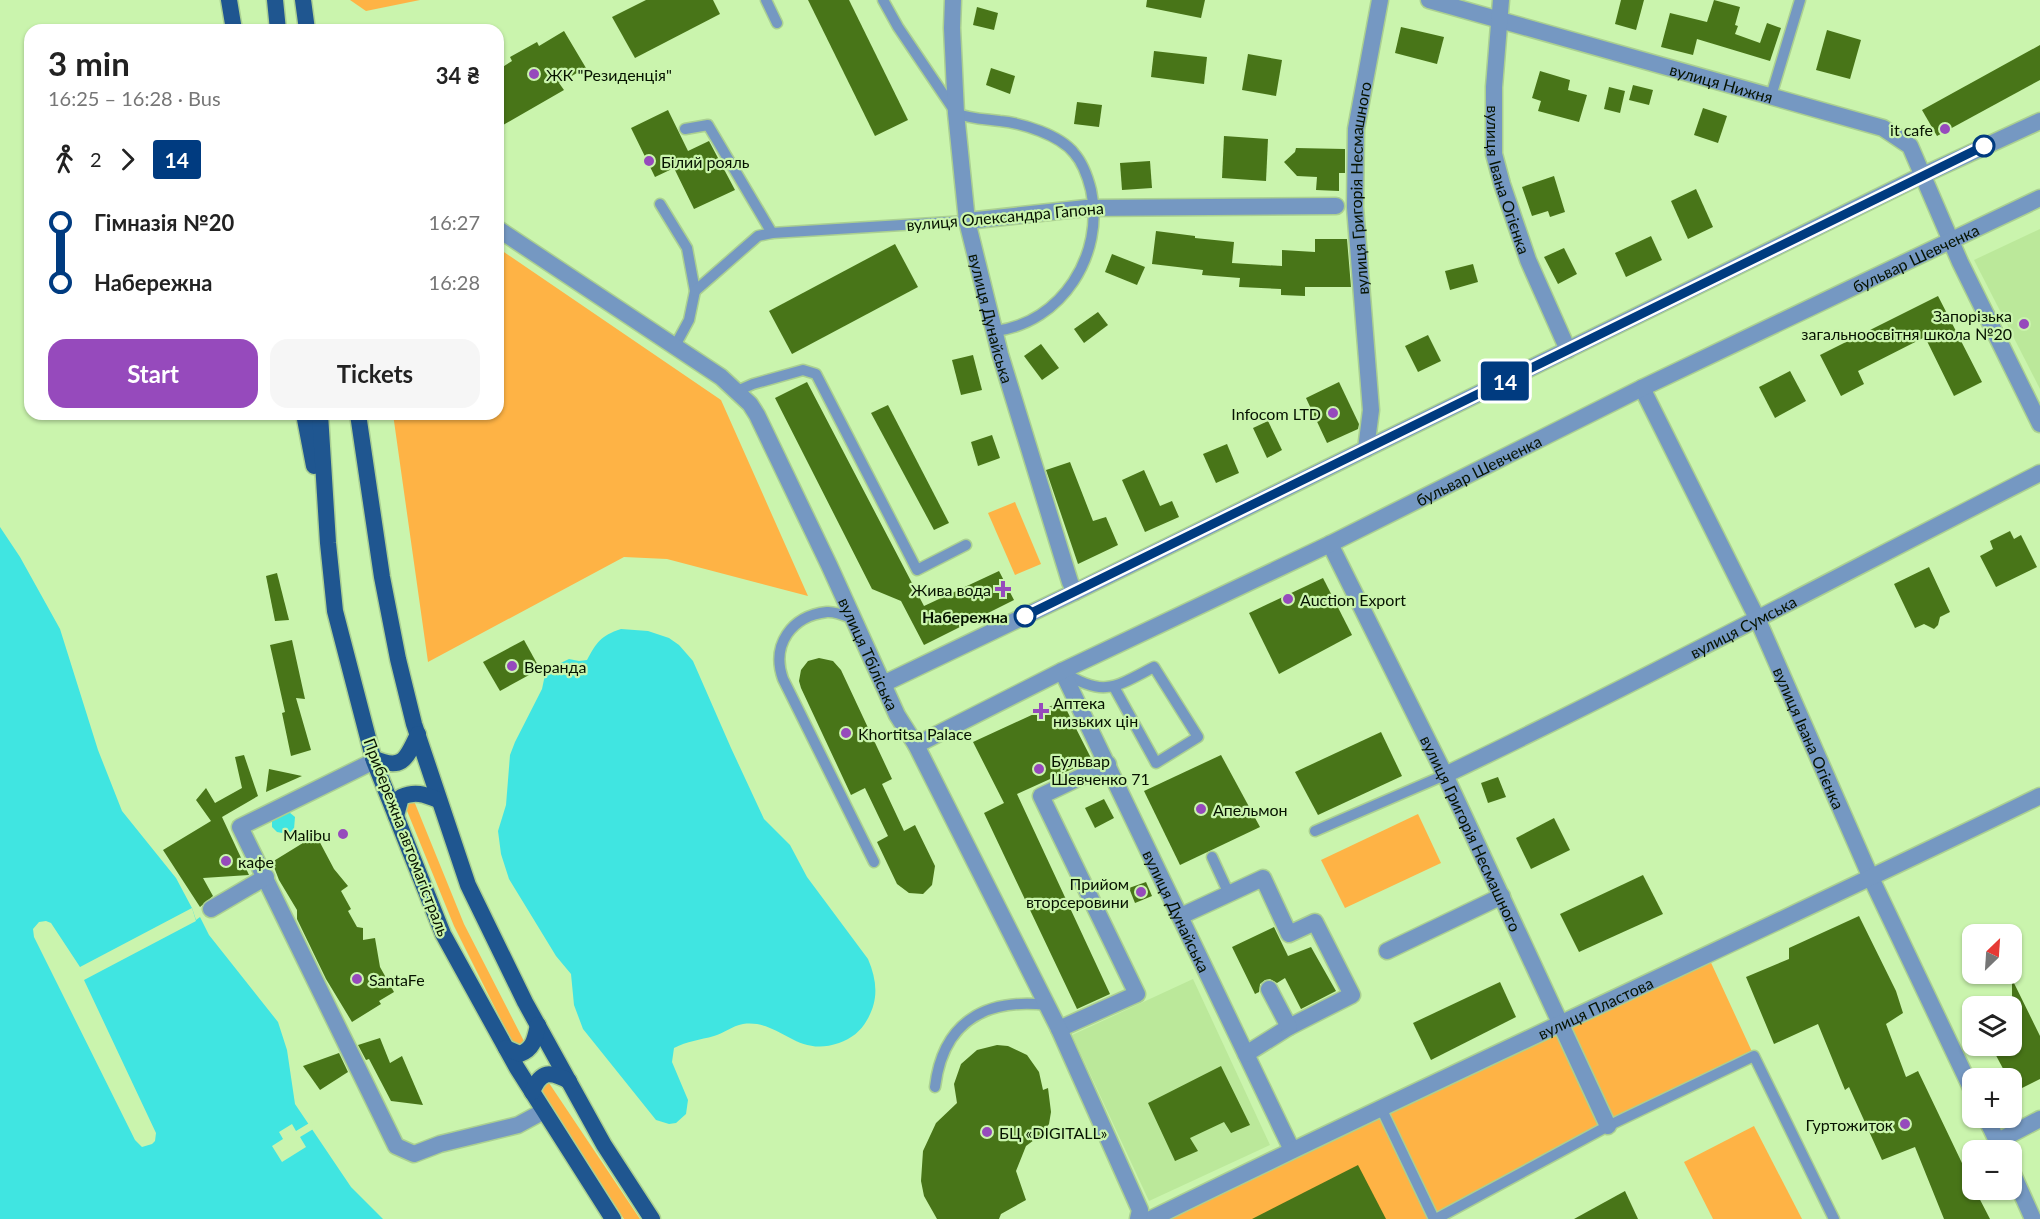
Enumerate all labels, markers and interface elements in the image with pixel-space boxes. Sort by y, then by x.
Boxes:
text: 3 min [48,43,130,83]
street label: вулиця Нижня [1668,59,1775,106]
text: 34 ₴ [436,62,480,89]
place label: ЖК "Резиденція" [546,65,672,84]
marker: ЖК "Резиденція" [527,67,541,81]
street label: вулиця Григорія Несмашного [1345,80,1374,296]
text: 16:25 – 16:28 · Bus [48,86,221,110]
street label: вулиця Івана Огієнка [1485,105,1535,256]
place label: it cafe [1890,120,1933,139]
marker: it cafe [1938,122,1952,136]
unlabelled marker [1973,135,1995,157]
icon: walk [48,143,81,176]
icon: forward [111,143,144,176]
text: 2 [90,147,102,171]
text: 14 [165,147,189,172]
place label: Білий рояль [661,152,750,171]
marker: Білий рояль [642,154,656,168]
street label: вулиця Олександра Гапона [906,198,1104,234]
text: Гімназія №20 [94,209,234,236]
text: 16:27 [429,210,480,234]
street label: бульвар Шевченка [1849,219,1982,296]
street label: вулиця Дунайська [966,251,1018,385]
text: Набережна [94,269,212,296]
text: 16:28 [429,270,480,294]
place label: Запорізька загальноосвітня школа №20 [1801,306,2012,343]
marker: Запорізька загальноосвітня школа №20 [2017,317,2031,331]
button: Start [48,339,258,408]
button: Tickets [270,339,480,408]
line badge: 14 [1478,362,1532,400]
text: 14 [1493,369,1517,394]
place label: Infocom LTD [1231,404,1321,423]
marker: Infocom LTD [1326,406,1340,420]
street label: бульвар Шевченка [1412,431,1544,509]
place label: Жива вода [911,580,991,599]
marker: Жива вода [996,582,1010,596]
place label: Auction Export [1300,590,1406,609]
street label: вулиця Сумська [1687,591,1799,661]
marker: Auction Export [1281,592,1295,606]
street label: вулиця Тбіліська [835,594,903,713]
marker: Набережна [1014,605,1036,627]
place label: Набережна [922,607,1008,626]
place label: Веранда [524,657,586,676]
marker: Веранда [505,659,519,673]
street label: вулиця Івана Огієнка [1770,664,1849,812]
place label: Аптека низьких цін [1053,693,1138,730]
marker: Аптека низьких цін [1034,704,1048,718]
place label: Khortitsa Palace [858,724,972,743]
marker: Khortitsa Palace [839,726,853,740]
street label: вулиця Григорія Несмашного [1417,732,1526,934]
street label: Прибережна автомагістраль [360,735,454,939]
place label: Бульвар Шевченко 71 [1051,751,1150,788]
marker: Бульвар Шевченко 71 [1032,762,1046,776]
place label: Апельмон [1213,800,1288,819]
marker: Апельмон [1194,802,1208,816]
place label: Malibu [283,825,331,844]
marker: Malibu [336,827,350,841]
street label: вулиця Дунайська [1140,847,1215,975]
place label: кафе [238,852,274,871]
marker: кафе [219,854,233,868]
place label: Прийом вторсеровини [1026,874,1129,911]
marker: Прийом вторсеровини [1134,885,1148,899]
north arrow [1962,924,2022,984]
map controls [1962,924,2022,1200]
place label: SantaFe [369,970,425,989]
marker: SantaFe [350,972,364,986]
street label: вулиця Пластова [1535,972,1656,1042]
button: layers [1962,996,2022,1056]
button: + [1962,1068,2022,1128]
place label: Гуртожиток [1806,1115,1894,1134]
marker: Гуртожиток [1898,1117,1912,1131]
place label: БЦ «DIGITALL» [999,1123,1108,1142]
marker: БЦ «DIGITALL» [980,1125,994,1139]
button: − [1962,1140,2022,1200]

